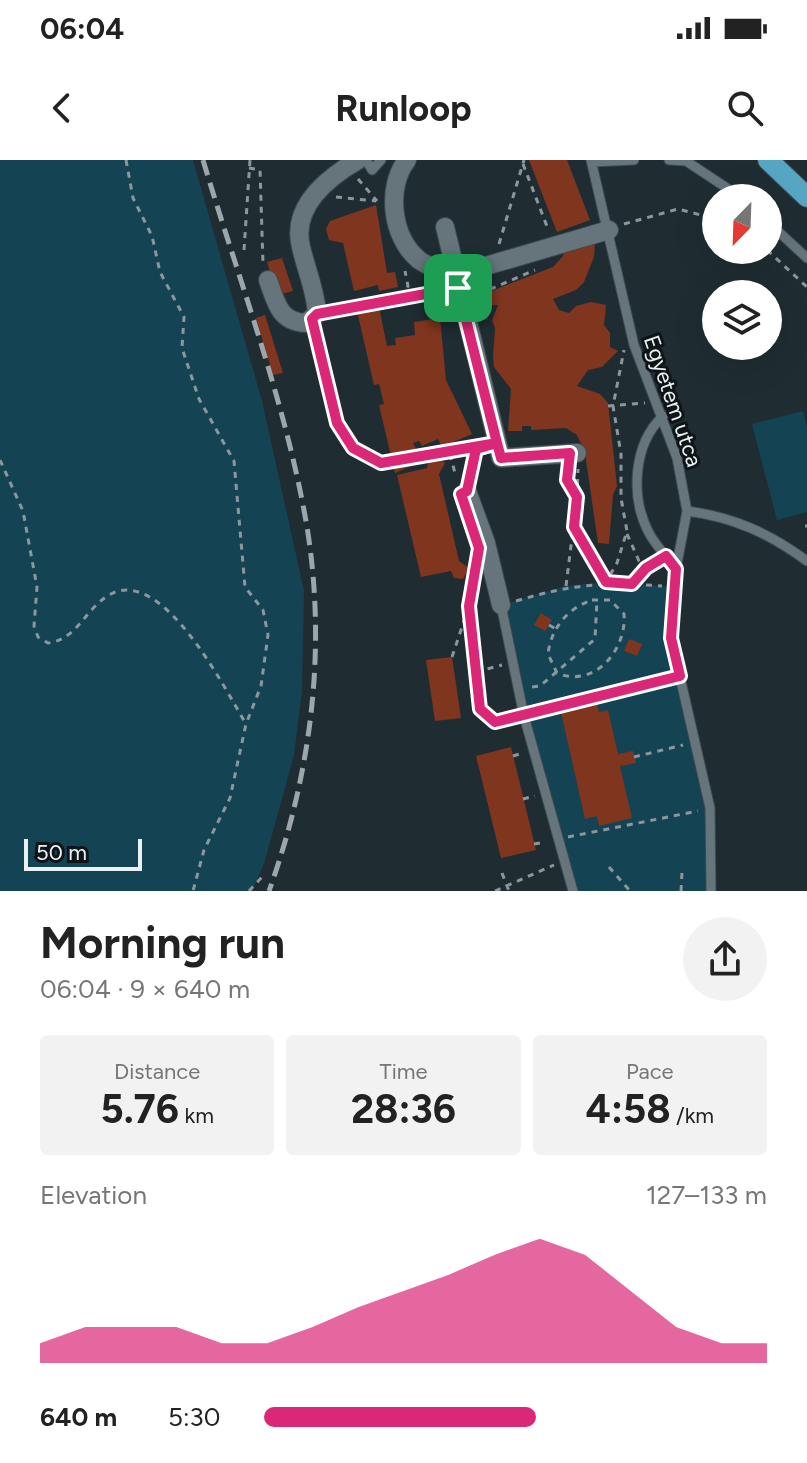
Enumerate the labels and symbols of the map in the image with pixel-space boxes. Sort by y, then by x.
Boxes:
north arrow [702,184,782,264]
pin [424,254,492,322]
street label: Egyetem utca [638,332,708,470]
scale bar [24,835,142,871]

